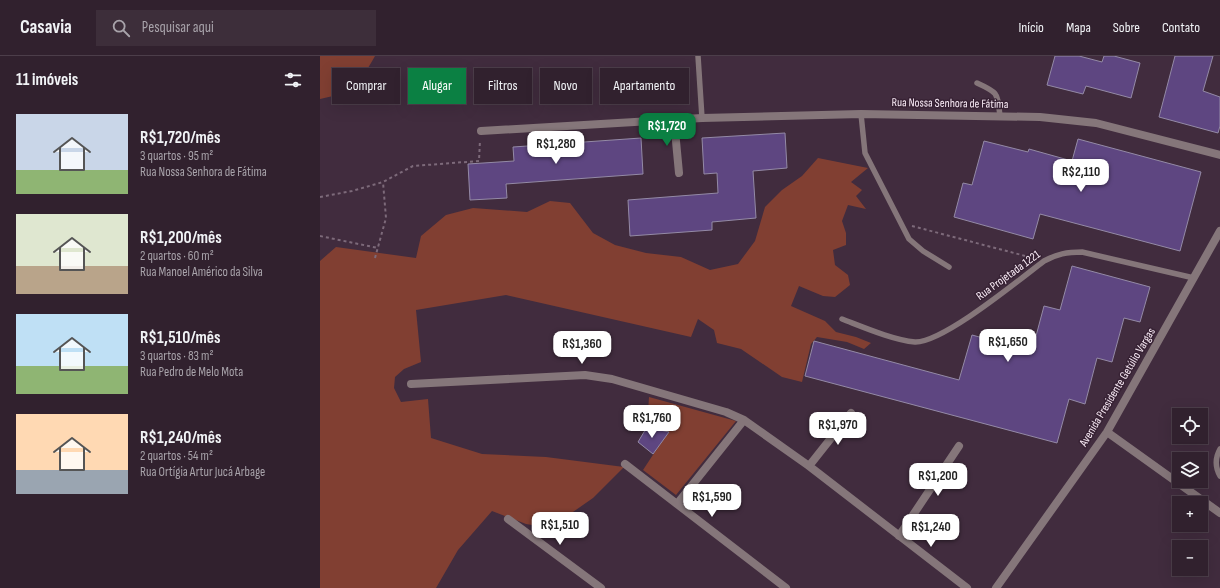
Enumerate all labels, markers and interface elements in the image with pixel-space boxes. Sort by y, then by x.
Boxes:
search box [96,10,376,46]
text: Casavia [20,16,72,39]
icon: search [110,17,132,39]
text: Pesquisar aqui [142,18,214,37]
text: Início [1018,19,1044,36]
text: Mapa [1066,19,1091,36]
text: Sobre [1113,19,1140,36]
text: Contato [1162,19,1200,36]
chip: Comprar [332,68,400,104]
chip: Alugar [408,68,466,104]
chip: Filtros [474,68,532,104]
chip: Novo [540,68,592,104]
chip: Apartamento [600,68,689,104]
icon: filters [282,69,304,91]
text: 11 imóveis [16,70,78,90]
street label: Rua Nossa Senhora de Fátima [891,95,1009,112]
pin: R$1,720 [630,113,704,147]
text: R$1,720 [648,118,686,134]
text: R$1,720/mês [140,128,221,148]
icon: home [48,130,96,178]
pin: R$1,280 [519,131,593,165]
text: R$1,280 [536,136,576,152]
text: 3 quartos · 95 m² [140,148,213,164]
pin: R$2,110 [1044,159,1118,193]
text: Rua Nossa Senhora de Fátima [140,164,267,180]
text: R$2,110 [1062,164,1100,180]
text: R$1,200/mês [140,228,222,248]
icon: home [48,230,96,278]
street label: Rua Projetada 1221 [973,247,1044,304]
text: 2 quartos · 60 m² [140,248,214,264]
text: Rua Manoel Américo da Silva [140,264,263,280]
street label: Avenida Presidente Getúlio Vargas [1076,325,1159,450]
text: R$1,510/mês [140,328,221,348]
pin: R$1,650 [971,329,1045,363]
icon: home [48,330,96,378]
pin: R$1,360 [545,331,619,365]
text: R$1,650 [988,334,1028,350]
text: R$1,360 [562,336,602,352]
text: 3 quartos · 83 m² [140,348,214,364]
text: Rua Pedro de Melo Mota [140,364,243,380]
pin: R$1,760 [615,405,689,439]
map controls [1172,408,1208,576]
button: locate [1172,408,1208,444]
text: R$1,760 [633,410,671,426]
pin: R$1,970 [801,412,875,446]
text: R$1,970 [818,417,858,433]
text: R$1,240/mês [140,428,222,448]
icon: home [48,430,96,478]
text: 2 quartos · 54 m² [140,448,213,464]
button: layers [1172,452,1208,488]
pin: R$1,200 [901,463,975,497]
text: Rua Ortígia Artur Jucá Arbage [140,464,265,480]
text: R$1,200 [918,468,958,484]
pin: R$1,590 [675,484,749,518]
text: R$1,590 [692,489,732,505]
button: + [1172,496,1208,532]
pin: R$1,510 [523,512,597,546]
pin: R$1,240 [894,514,968,548]
text: R$1,510 [541,517,579,533]
text: R$1,240 [911,519,951,535]
button: − [1172,540,1208,576]

